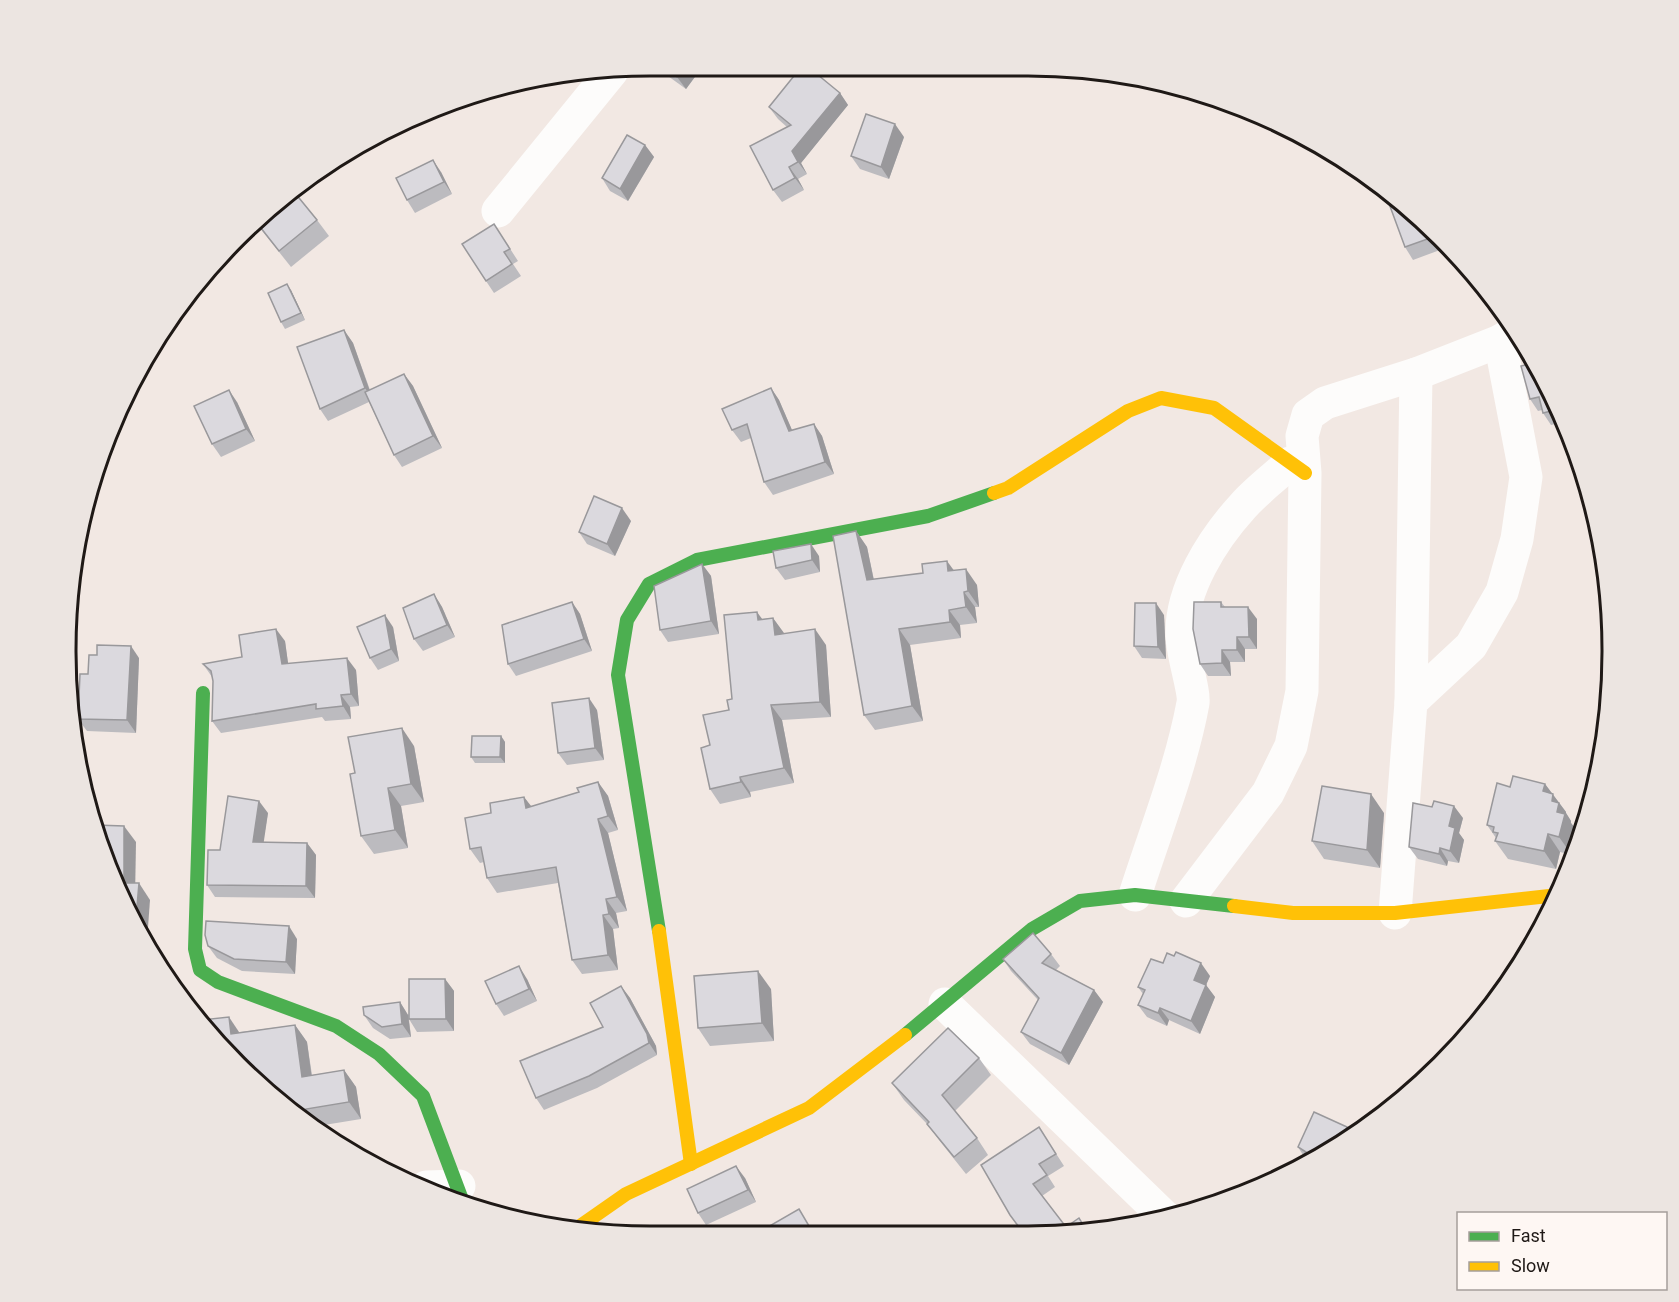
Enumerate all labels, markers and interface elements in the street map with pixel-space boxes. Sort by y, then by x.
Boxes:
legend [1457,1212,1667,1290]
text: Fast [1511,1225,1546,1246]
text: Slow [1511,1255,1550,1276]

